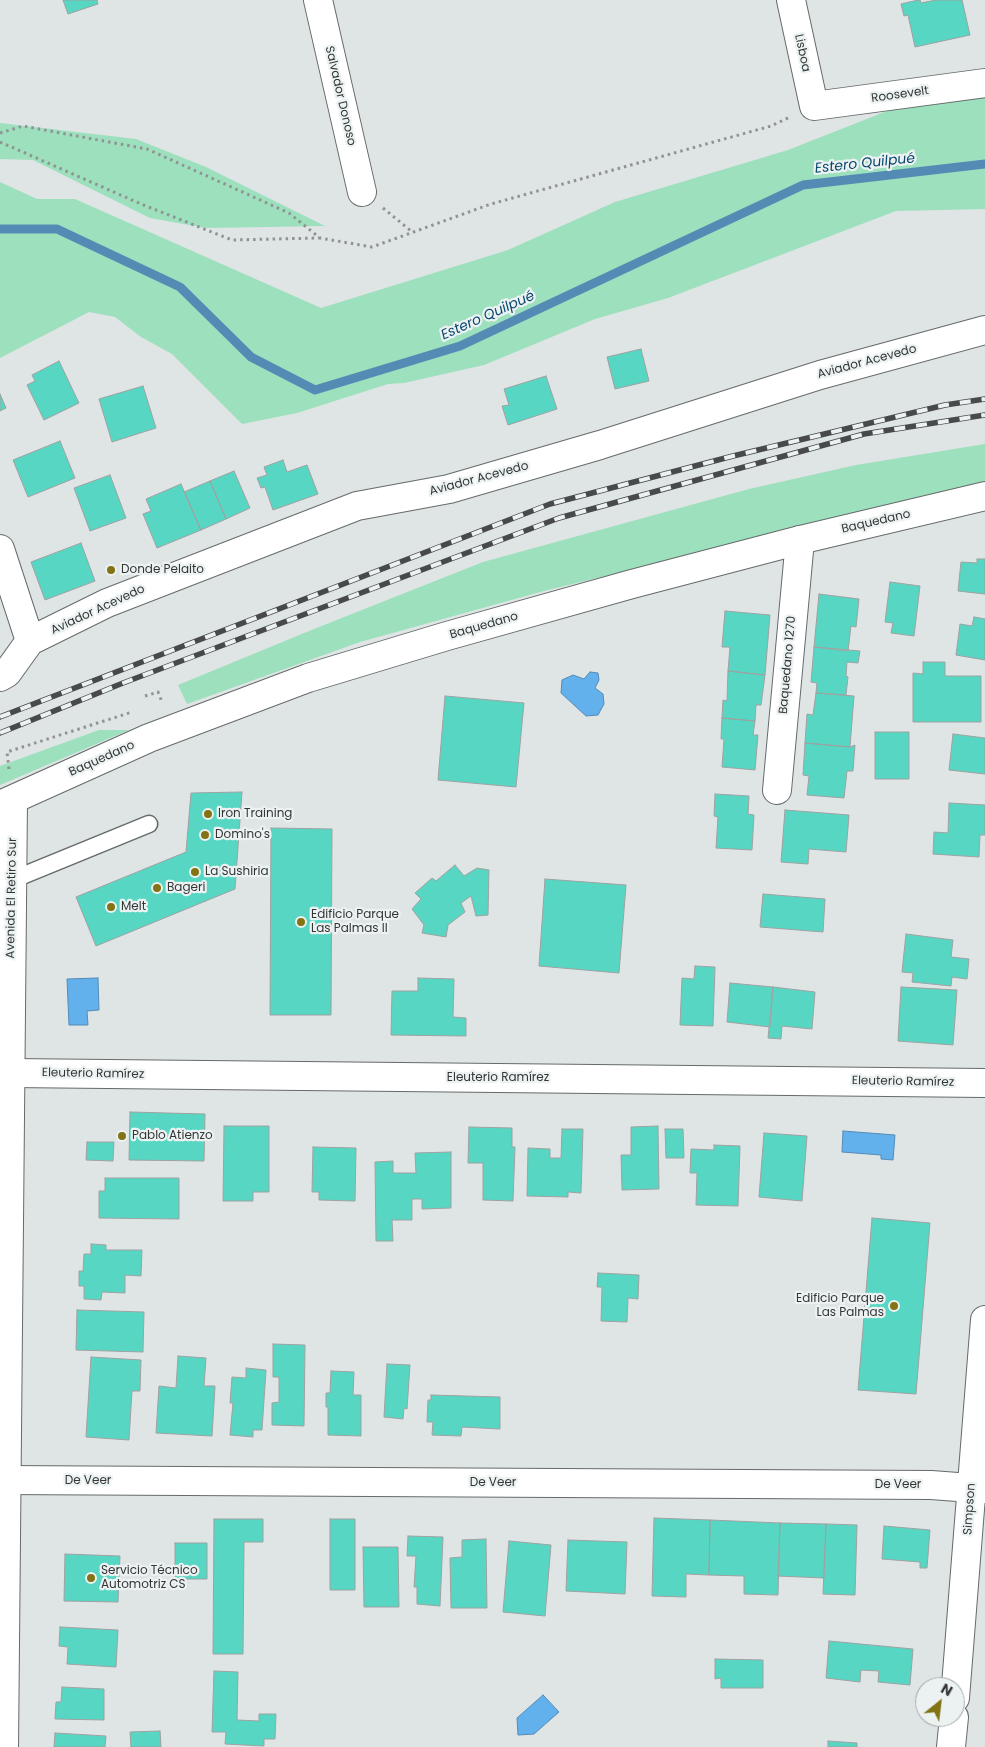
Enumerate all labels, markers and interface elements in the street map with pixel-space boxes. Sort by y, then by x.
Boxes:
street label: Lisboa [791,33,813,73]
street label: Salvador Donoso [322,45,358,147]
street label: Roosevelt [870,84,930,106]
water label: Estero Quilpué [814,150,916,178]
water label: Estero Quilpué [439,288,537,344]
street label: Aviador Acevedo [816,342,918,382]
street label: Aviador Acevedo [428,459,530,499]
street label: Baquedano [840,507,912,537]
place label: Donde Pelaito [121,563,204,577]
marker: Donde Pelaito [105,564,117,576]
street label: Aviador Acevedo [49,582,147,638]
street label: Baquedano [448,609,520,643]
street label: Baquedano 1270 [777,615,799,715]
street label: Baquedano [67,738,137,780]
place label: Iron Training [218,807,292,821]
marker: Iron Training [202,808,214,820]
place label: Domino's [215,828,270,842]
marker: Domino's [199,829,211,841]
street label: Avenida El Retiro Sur [4,837,20,959]
place label: La Sushiria [205,865,269,879]
marker: La Sushiria [189,866,201,878]
place label: Bageri [167,881,205,895]
marker: Bageri [151,882,163,894]
place label: Melt [121,900,146,914]
marker: Melt [105,901,117,913]
place label: Edificio Parque Las Palmas II [311,908,399,936]
marker: Edificio Parque Las Palmas II [295,916,307,928]
street label: Eleuterio Ramírez [42,1066,144,1082]
street label: Eleuterio Ramírez [447,1071,549,1085]
street label: Eleuterio Ramírez [852,1074,954,1090]
place label: Pablo Atienzo [132,1129,213,1143]
marker: Pablo Atienzo [116,1130,128,1142]
place label: Edificio Parque Las Palmas [796,1292,884,1320]
marker: Edificio Parque Las Palmas [888,1300,900,1312]
street label: De Veer [65,1474,111,1488]
street label: De Veer [470,1476,516,1490]
street label: De Veer [875,1478,921,1492]
street label: Simpson [961,1483,979,1535]
place label: Servicio Técnico Automotriz CS [101,1564,198,1592]
marker: Servicio Técnico Automotriz CS [85,1572,97,1584]
north arrow [915,1677,965,1727]
text: N [937,1678,956,1701]

